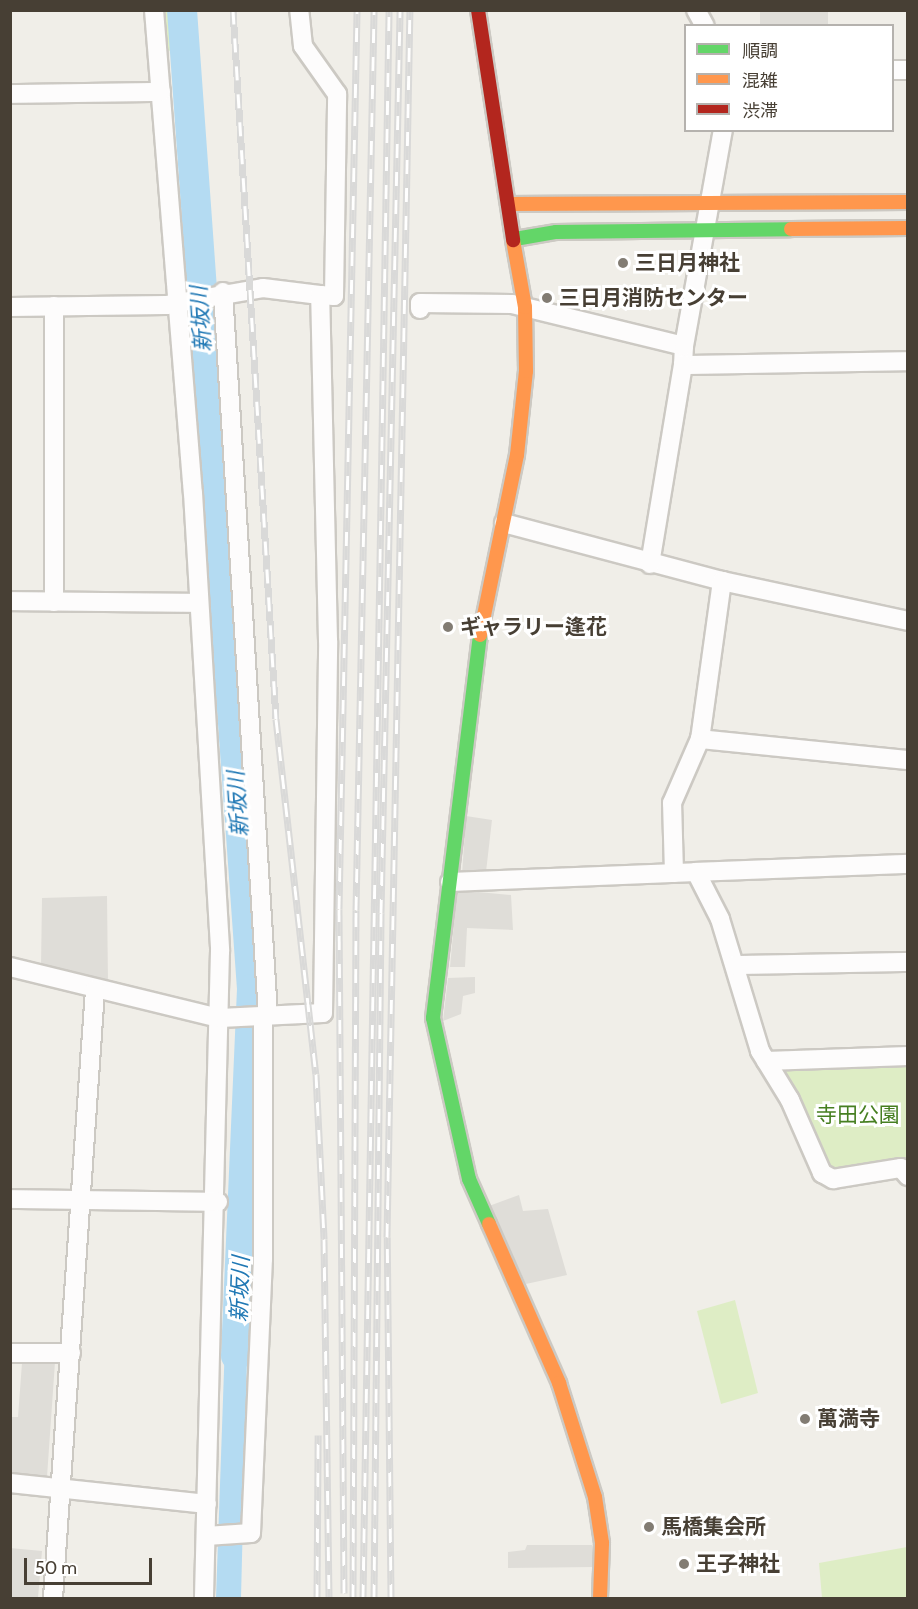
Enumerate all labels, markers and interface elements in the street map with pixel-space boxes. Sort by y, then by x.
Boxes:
legend [684,24,894,132]
text: 順調 [742,40,778,62]
text: 混雑 [742,70,778,92]
text: 渋滞 [742,100,778,122]
place label: 三日月神社 [635,250,740,276]
marker: 三日月神社 [616,256,630,270]
water label: 新坂川 [186,285,216,353]
place label: 三日月消防センター [559,285,748,311]
marker: 三日月消防センター [540,291,554,305]
place label: ギャラリー逢花 [460,614,607,640]
marker: ギャラリー逢花 [441,620,455,634]
water label: 新坂川 [223,770,253,838]
park label: 寺田公園 [816,1102,900,1128]
water label: 新坂川 [226,1256,254,1322]
place label: 萬満寺 [817,1406,880,1432]
marker: 萬満寺 [798,1412,812,1426]
place label: 馬橋集会所 [661,1514,766,1540]
marker: 馬橋集会所 [642,1520,656,1534]
scale bar [27,1546,154,1584]
place label: 王子神社 [696,1551,780,1577]
text: 50 m [35,1557,77,1579]
marker: 王子神社 [677,1557,691,1571]

